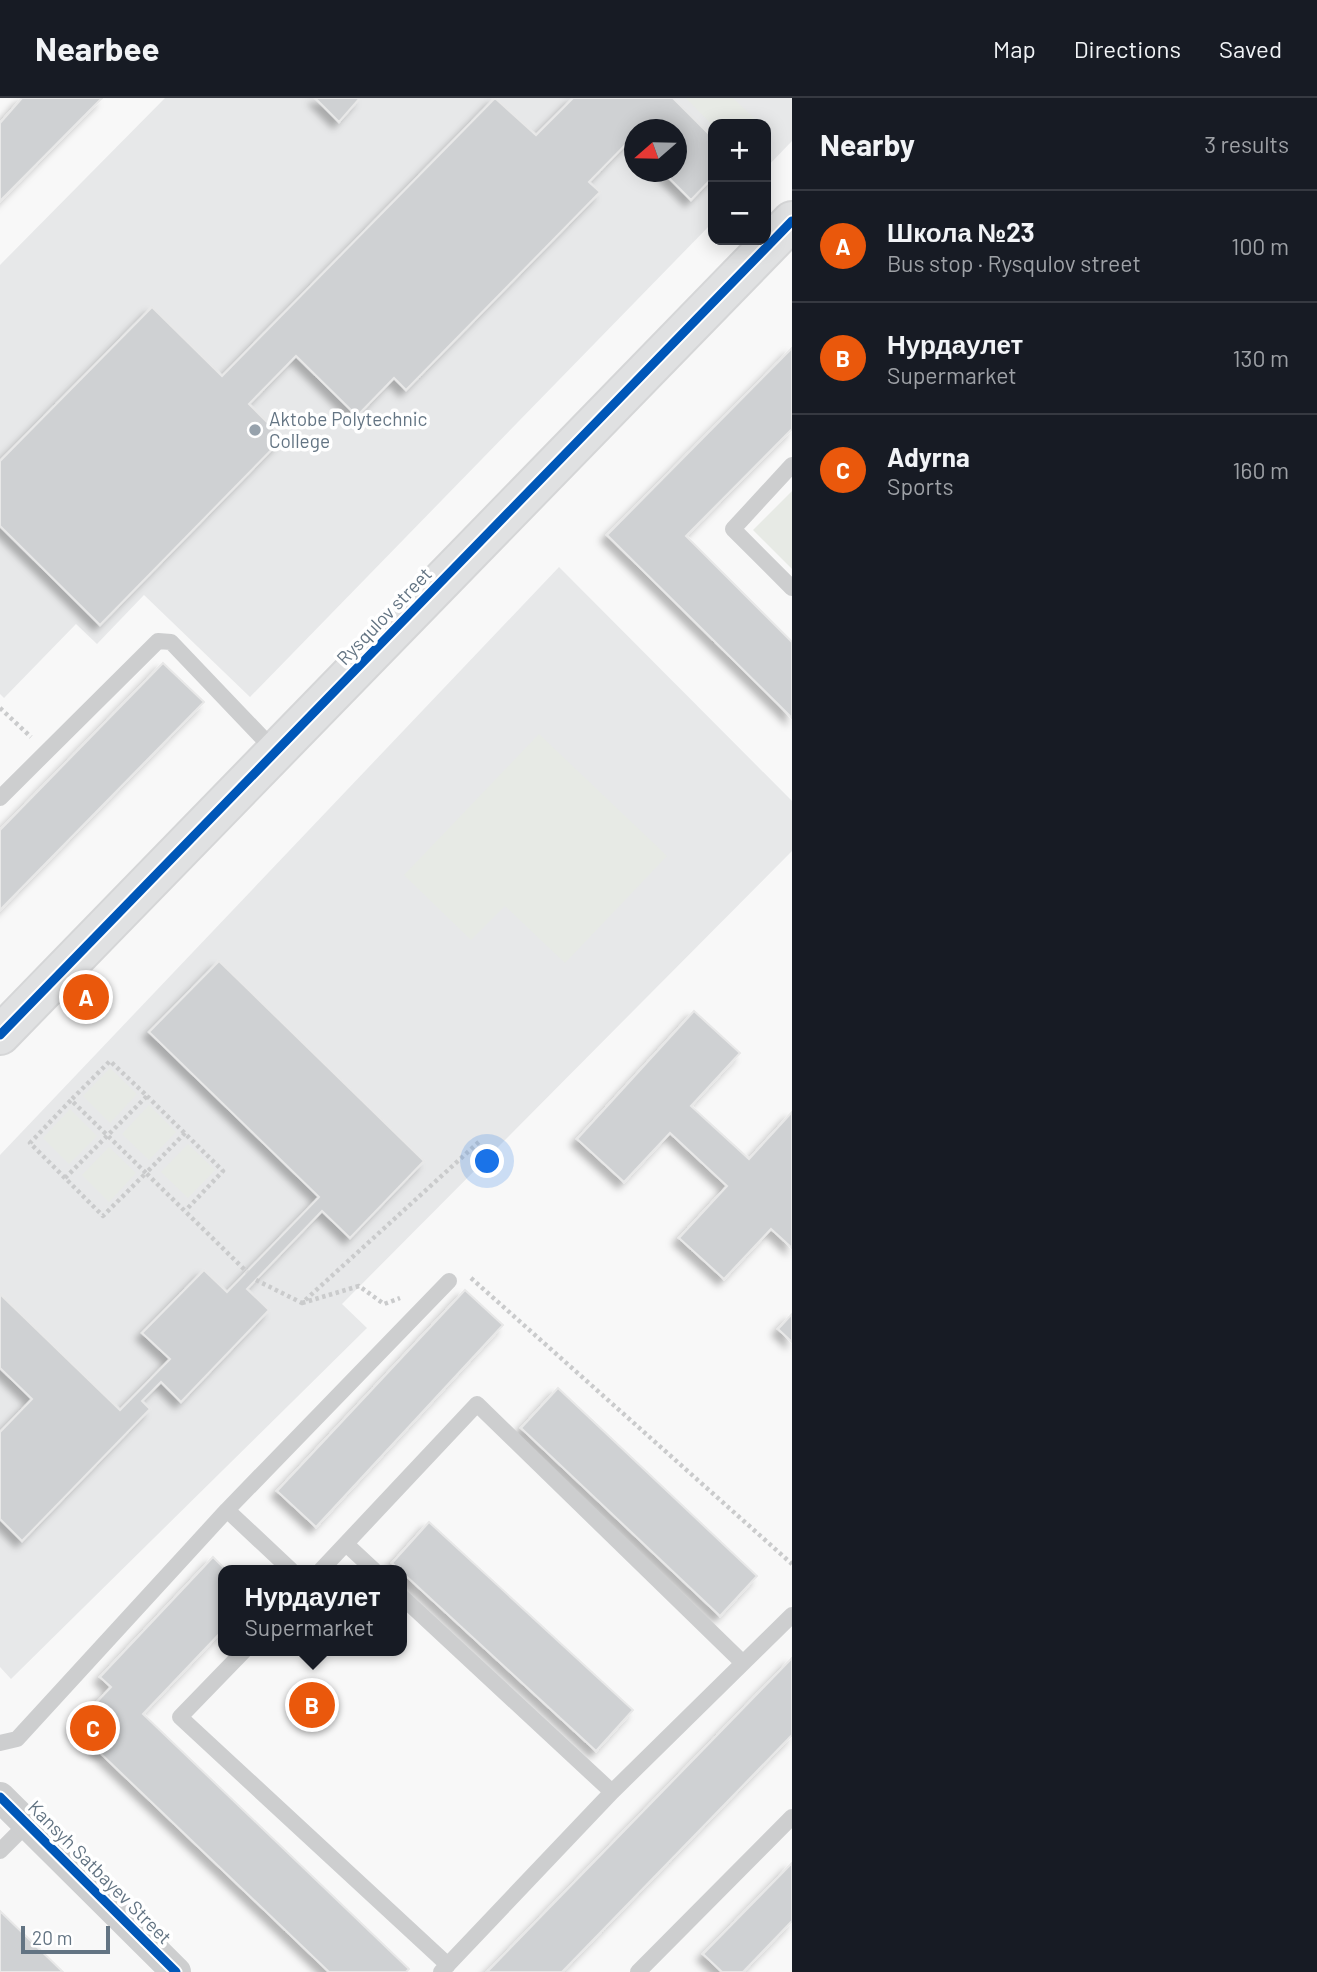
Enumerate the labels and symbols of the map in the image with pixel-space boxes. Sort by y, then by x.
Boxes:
north arrow [624,119,687,182]
place label: Aktobe Polytechnic College [269,407,427,452]
marker: Aktobe Polytechnic College [247,422,263,438]
street label: Rysqulov street [331,562,436,669]
pin: A [63,971,109,1023]
your location [470,1144,504,1178]
pin: B [289,1679,335,1731]
pin: C [70,1702,116,1754]
street label: Kansyh Satbayev Street [24,1795,177,1948]
scale bar [21,1923,110,1955]

